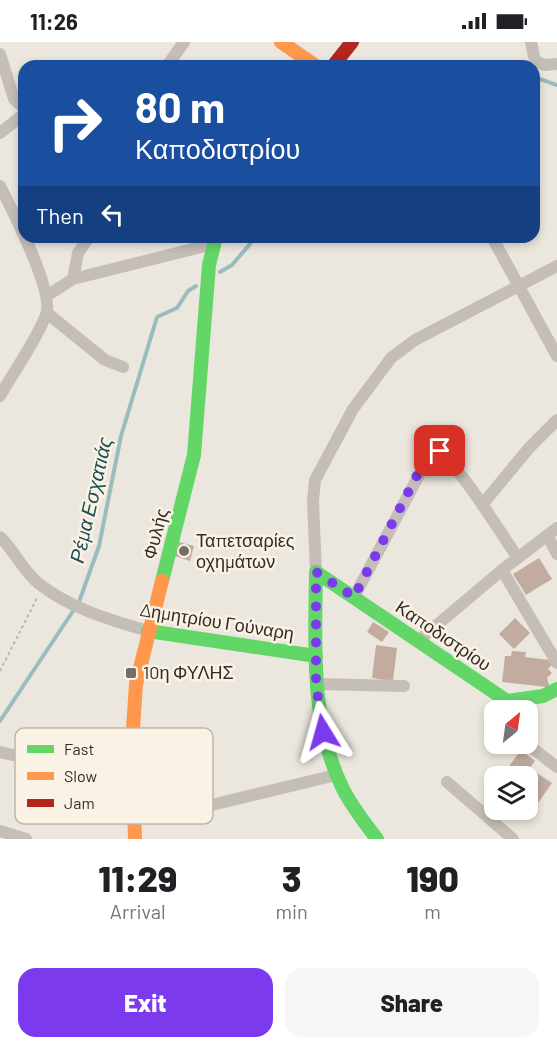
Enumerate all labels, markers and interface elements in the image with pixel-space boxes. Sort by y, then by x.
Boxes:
text: 11:26 [30,8,78,34]
text: 80 m [135,81,225,131]
icon: right [36,84,114,162]
text: Καποδιστρίου [135,132,300,164]
icon: left [96,198,129,231]
text: Then [36,202,84,228]
pin [414,425,465,476]
water label: Ρέμα Εσχατιάς [64,434,116,565]
icon: arrive [423,434,456,467]
street label: Φυλής [138,506,172,562]
place label: Ταπετσαρίες οχημάτων [196,529,295,572]
marker: Ταπετσαρίες οχημάτων [177,544,191,558]
street label: Καποδιστρίου [392,595,495,675]
street label: Δημητρίου Γούναρη [139,598,296,644]
place label: 10η ΦΥΛΗΣ [143,661,234,683]
marker: 10η ΦΥΛΗΣ [124,666,138,680]
position arrow [291,700,355,764]
north arrow [484,700,538,754]
map controls [484,700,538,820]
legend [15,728,213,824]
text: Fast [64,739,94,758]
text: Slow [64,766,97,785]
button: layers [484,766,538,820]
text: Jam [64,793,95,812]
text: 11:29 [98,856,177,899]
text: 3 [282,856,302,899]
text: 190 [406,856,459,899]
text: Arrival [110,899,166,923]
text: min [275,899,308,923]
text: m [424,899,441,923]
button: Exit [18,968,273,1037]
button: Share [285,968,539,1037]

